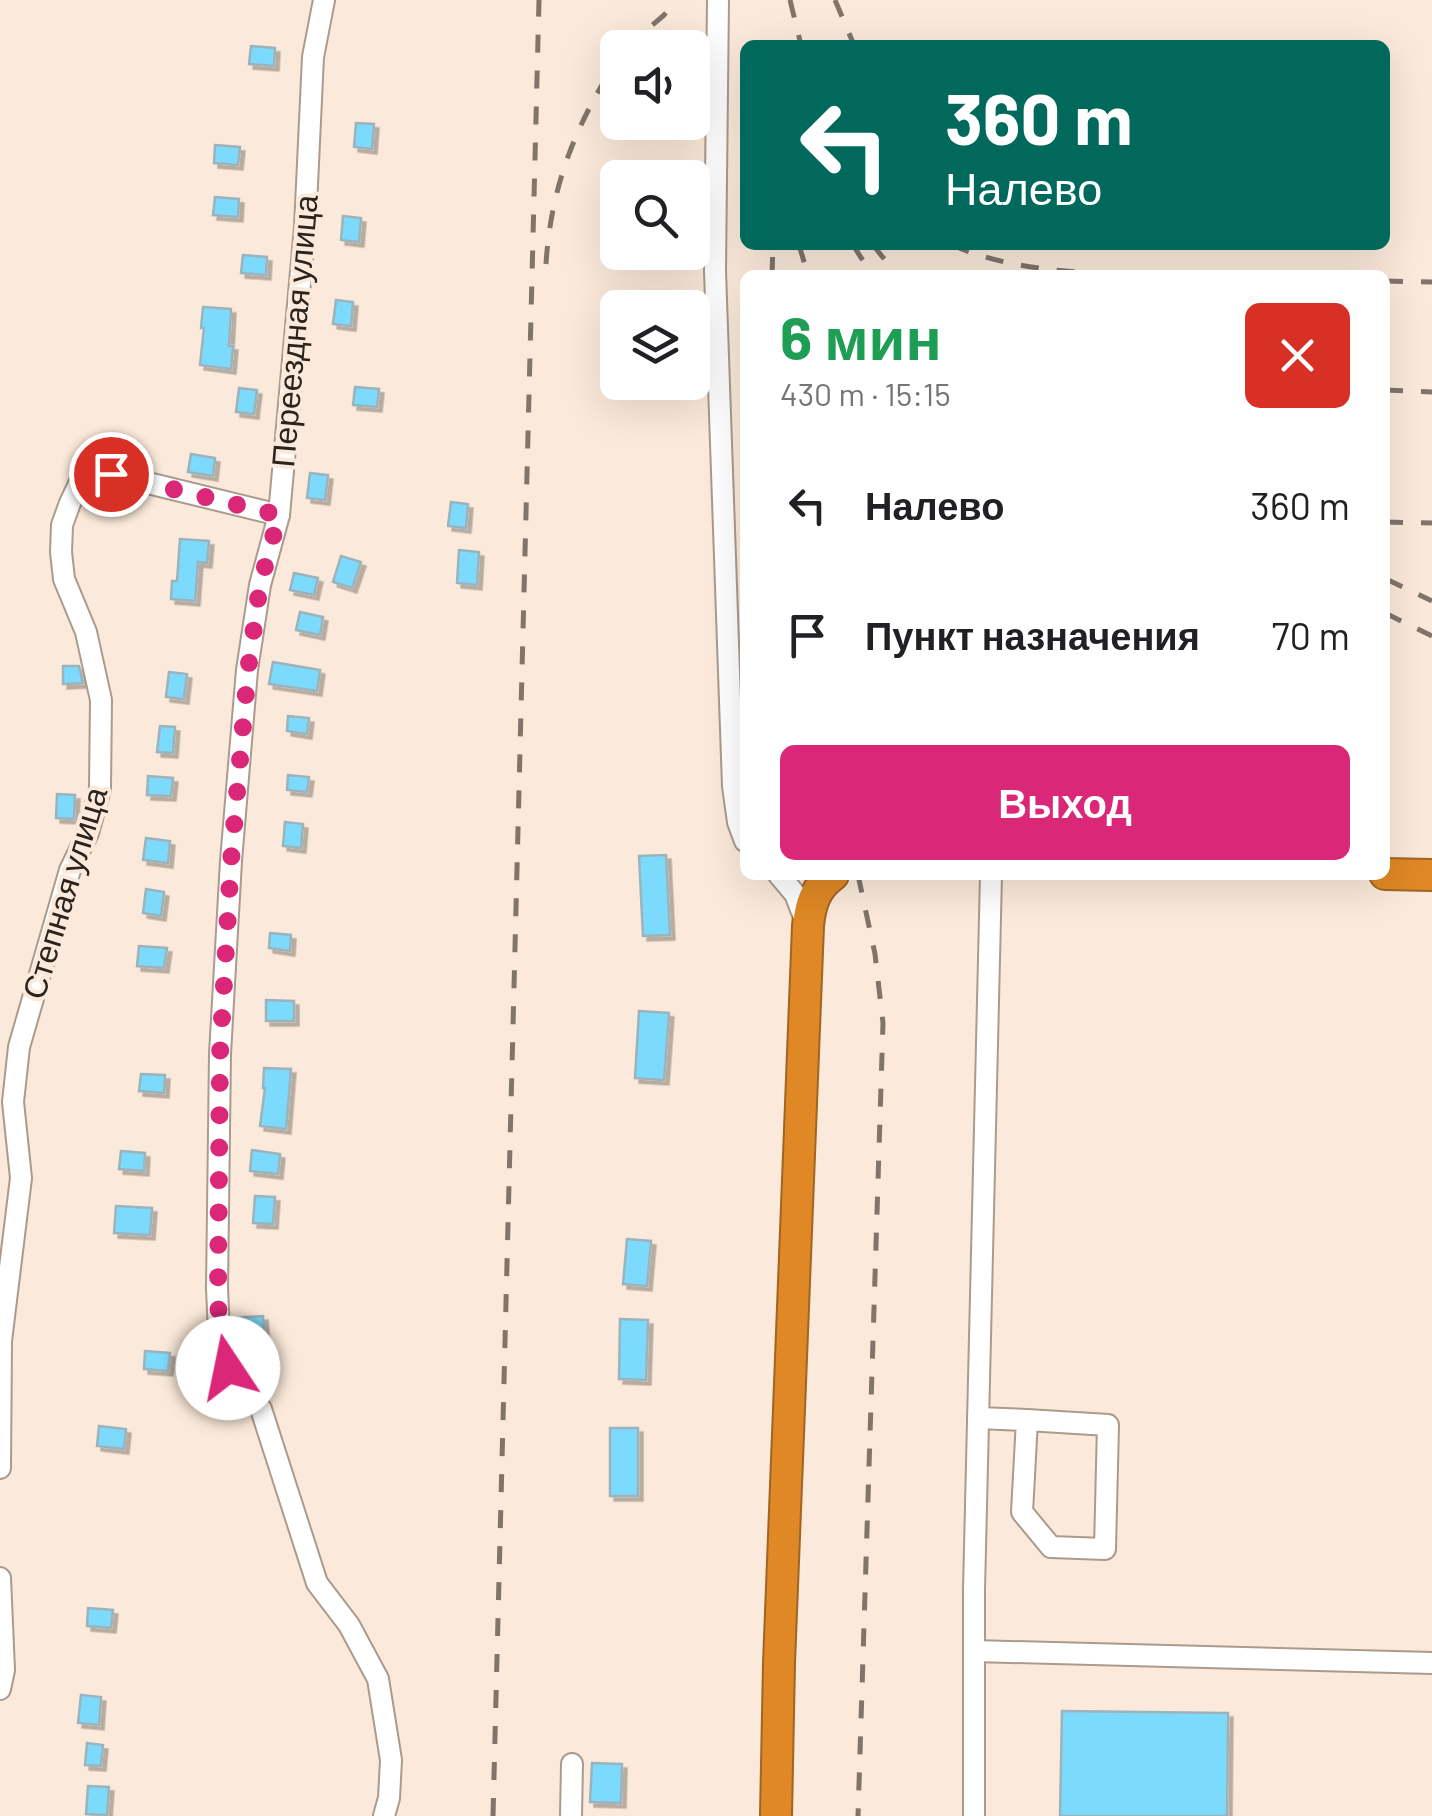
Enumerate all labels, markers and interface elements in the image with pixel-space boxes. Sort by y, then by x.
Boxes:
map controls [600,30,710,400]
button: sound [600,30,710,140]
text: 360 m [945,75,1133,159]
icon: left [780,80,910,210]
button: search [600,160,710,270]
text: Налево [945,160,1102,214]
street label: Переездная улица [262,193,325,469]
button: layers [600,290,710,400]
text: 6 мин [780,300,942,372]
button: close [1245,303,1350,408]
text: 430 m · 15:15 [780,374,951,412]
pin [69,432,154,517]
icon: arrive [84,447,139,502]
icon: left [780,478,835,533]
text: Налево [865,482,1004,528]
text: 360 m [1250,482,1350,528]
icon: arrive [780,608,835,663]
text: Пункт назначения [865,612,1200,658]
text: 70 m [1272,612,1350,658]
button: Выход [780,745,1350,860]
street label: Степная улица [13,782,114,1003]
position arrow [176,1316,280,1420]

